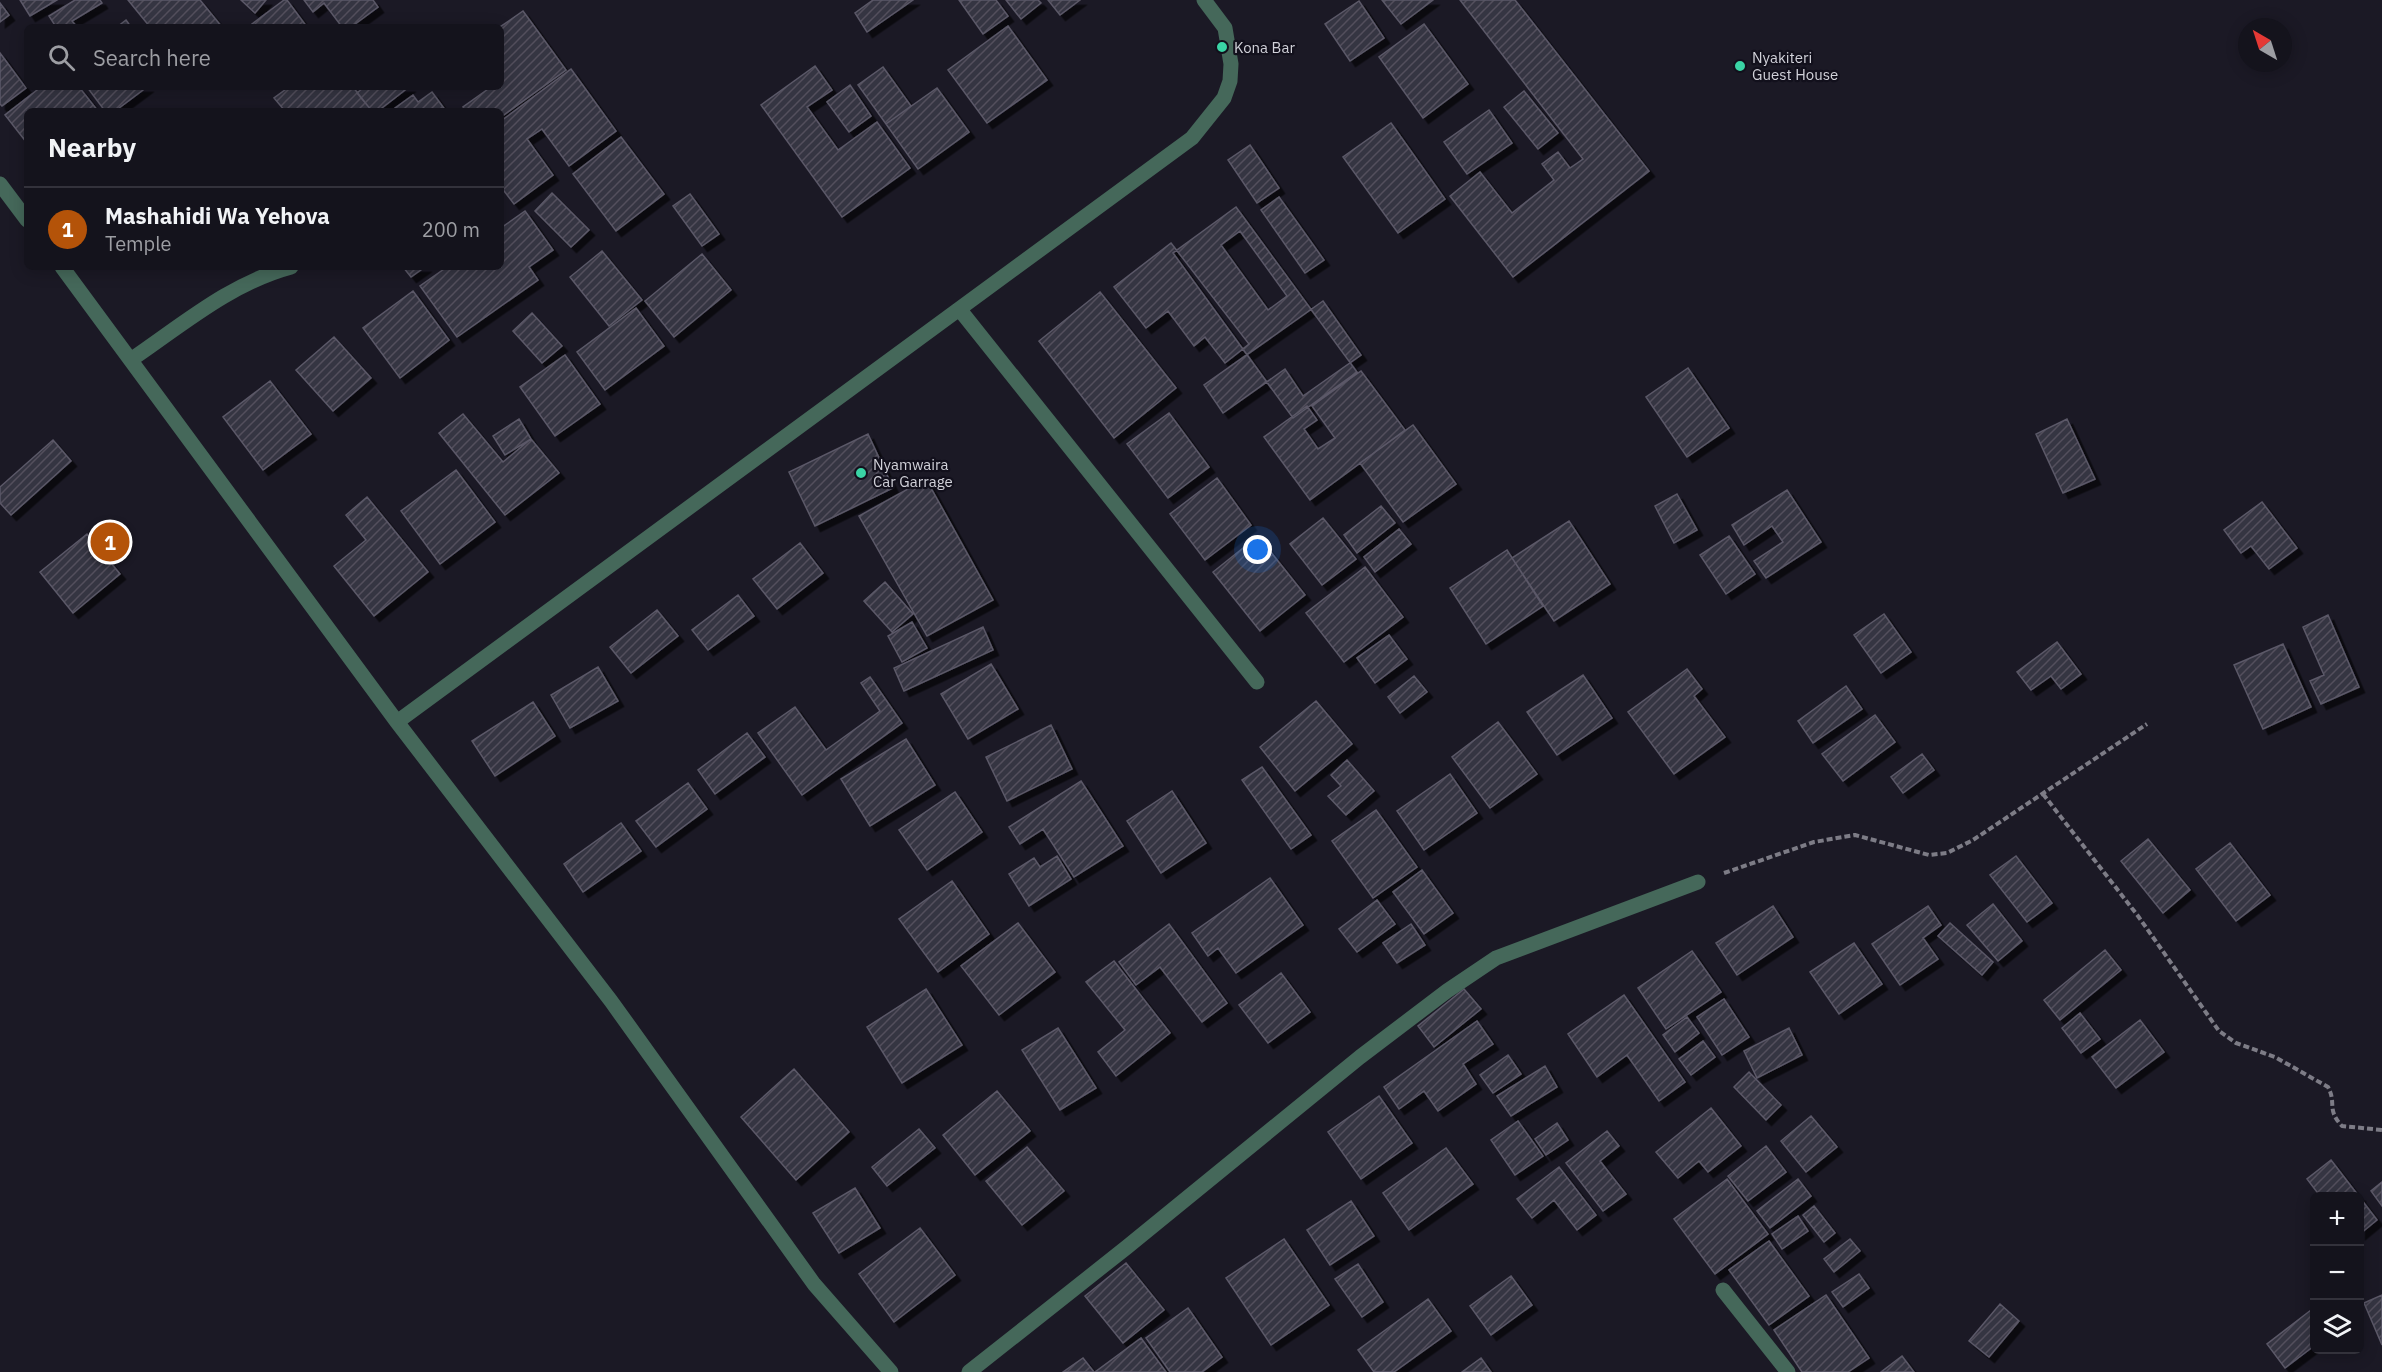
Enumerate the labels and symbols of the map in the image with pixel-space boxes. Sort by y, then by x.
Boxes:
north arrow [2238,18,2292,72]
place label: Kona Bar [1234,38,1295,57]
marker: Kona Bar [1215,40,1229,54]
place label: Nyakiteri Guest House [1752,48,1838,84]
marker: Nyakiteri Guest House [1733,59,1747,73]
place label: Nyamwaira Car Garrage [873,455,953,491]
marker: Nyamwaira Car Garrage [854,466,868,480]
pin: 1 [90,520,130,564]
your location [1243,535,1272,564]

